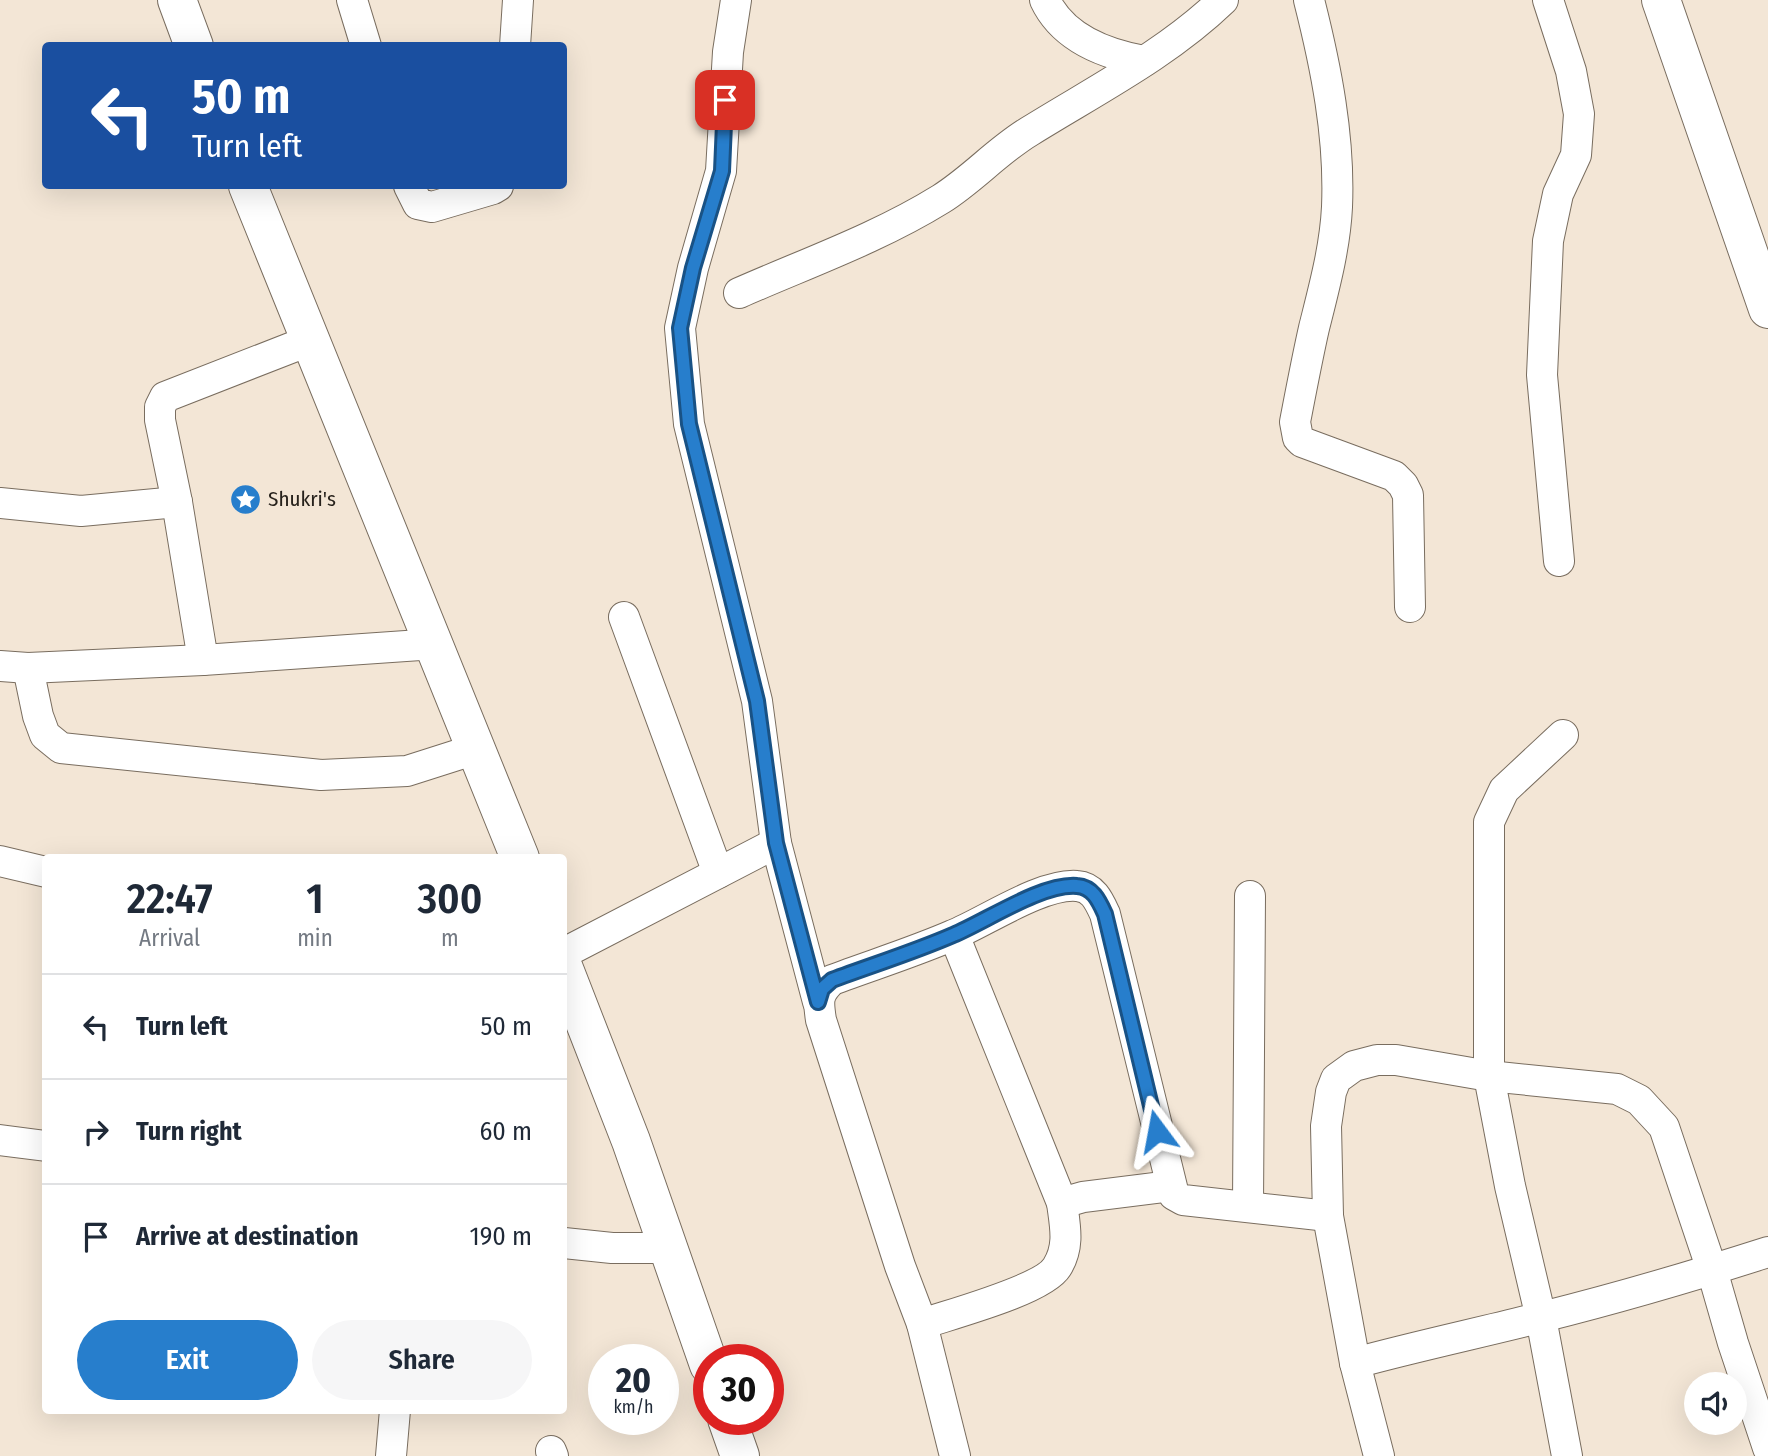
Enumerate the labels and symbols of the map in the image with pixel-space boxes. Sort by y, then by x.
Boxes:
pin [695,70,755,130]
place icon: Shukri's [228,482,262,516]
place label: Shukri's [268,486,336,512]
position arrow [1120,1094,1194,1168]
speed limit sign: 30 [693,1344,784,1435]

